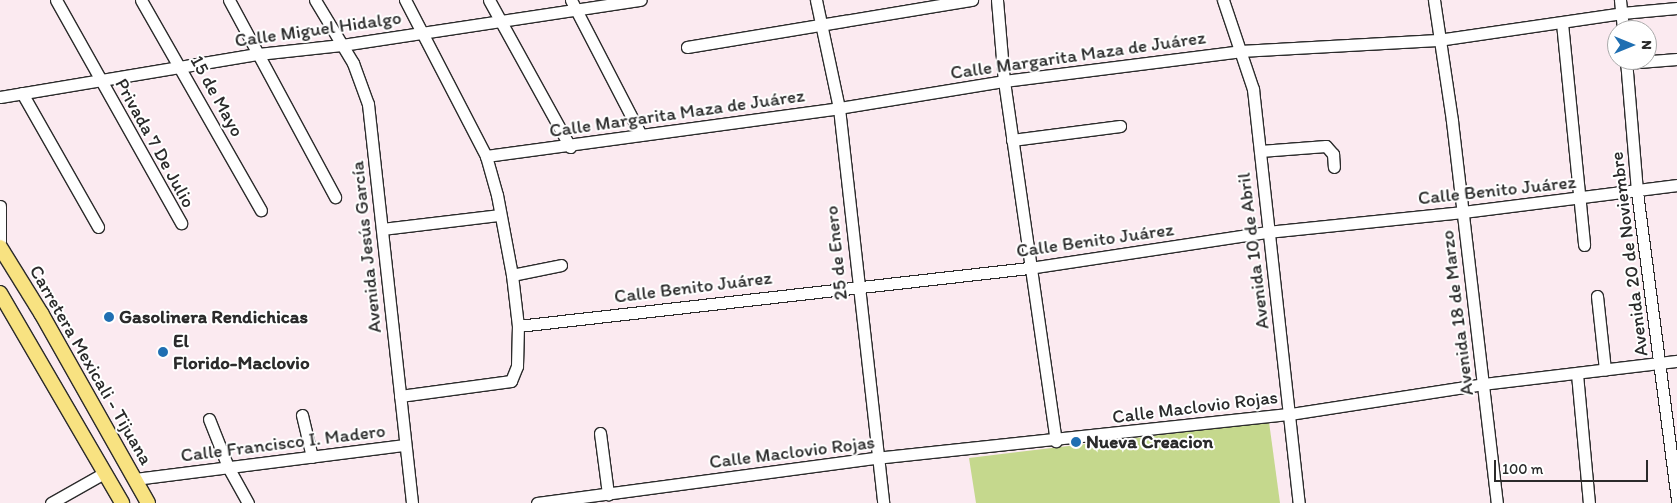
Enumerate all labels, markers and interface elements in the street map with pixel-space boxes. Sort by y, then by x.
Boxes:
street label: Calle Miguel Hidalgo [233,6,403,52]
north arrow [1607,20,1657,70]
street label: Calle Margarita Maza de Juárez [949,26,1207,84]
text: N [1638,40,1655,50]
street label: 15 de Mayo [185,51,249,141]
street label: Privada 7 De Julio [110,74,200,212]
street label: Calle Margarita Maza de Juárez [548,84,806,142]
street label: Avenida 20 de Noviembre [1605,150,1653,358]
street label: Avenida Jesús García [346,160,386,334]
street label: Calle Benito Juárez [1417,170,1577,210]
street label: Avenida 10 de Abril [1232,172,1274,330]
street label: 25 de Enero [820,205,852,301]
street label: Calle Benito Juárez [1015,218,1175,262]
street label: Avenida 18 de Marzo [1436,229,1478,397]
street label: Carretera Mexicali - Tijuana [24,261,158,469]
street label: Calle Benito Juárez [613,266,773,308]
place label: Gasolinera Rendichicas [119,306,309,328]
marker: Gasolinera Rendichicas [103,311,115,323]
place label: El Florido-Maclovio [173,330,310,374]
marker: El Florido-Maclovio [157,346,169,358]
street label: Calle Maclovio Rojas [1111,386,1279,428]
street label: Calle Francisco I. Madero [180,419,386,467]
street label: Calle Maclovio Rojas [708,431,876,473]
place label: Nueva Creacion [1086,431,1213,453]
marker: Nueva Creacion [1070,436,1082,448]
scale bar [1497,450,1651,482]
text: 100 m [1502,460,1543,478]

